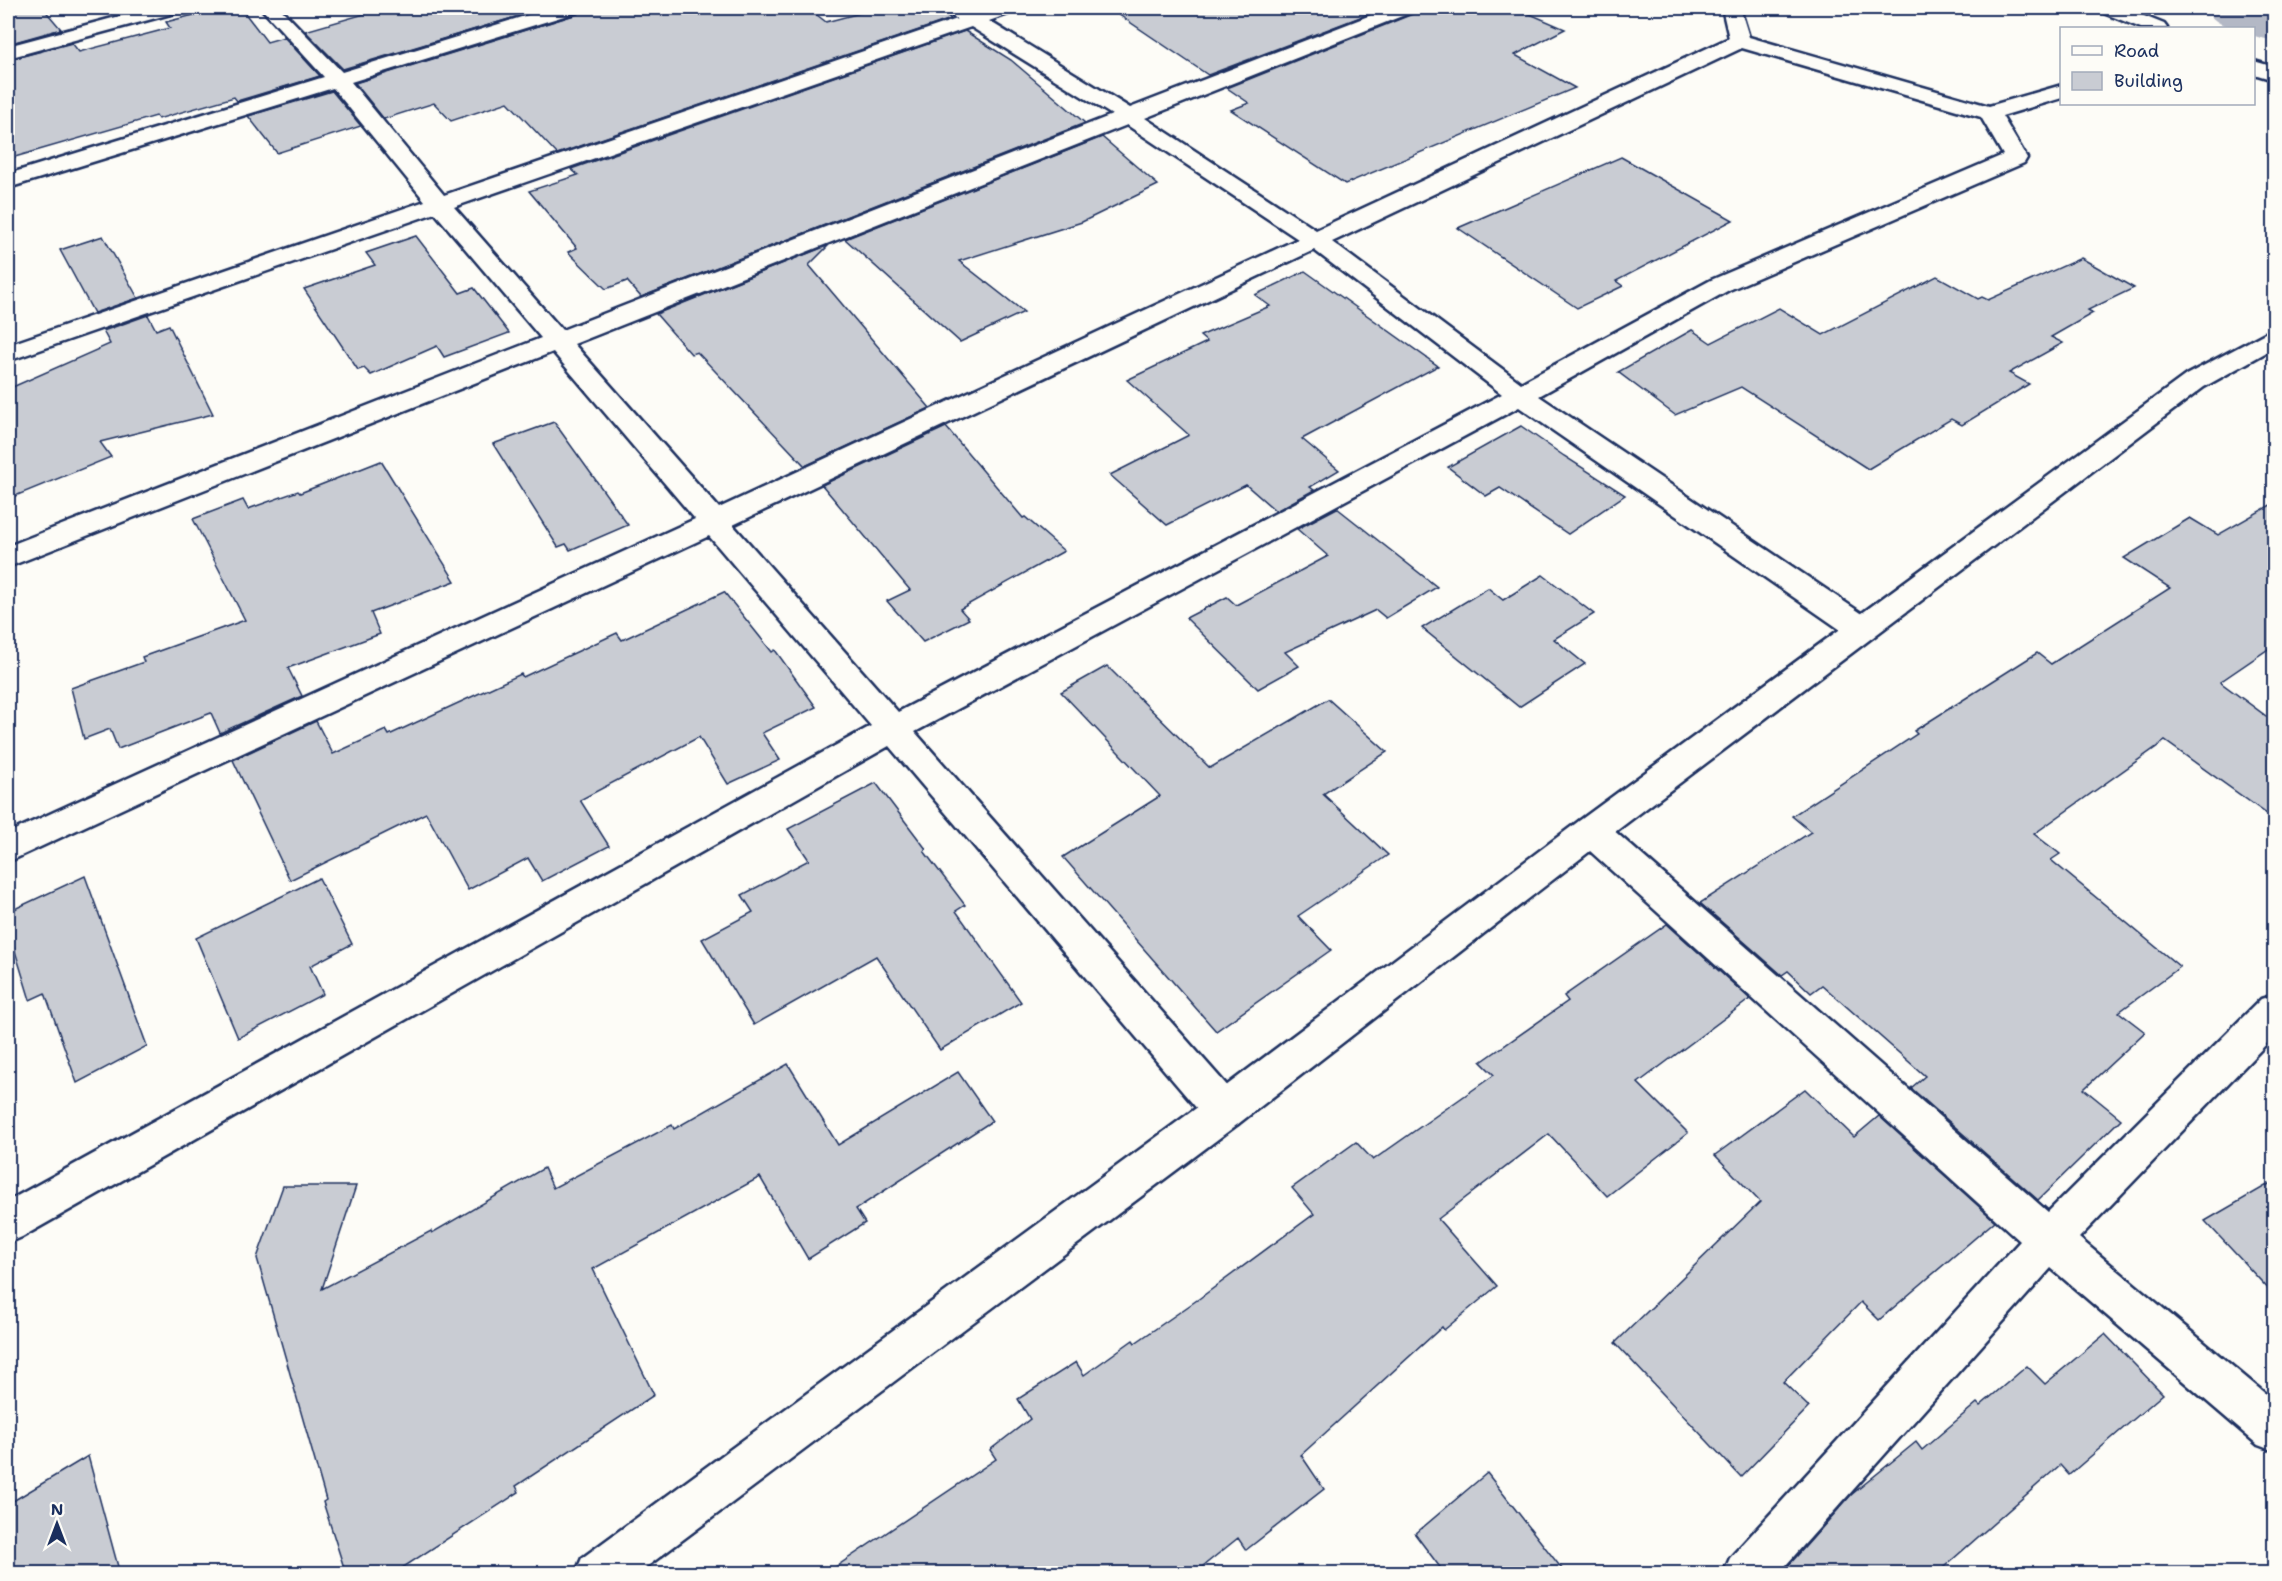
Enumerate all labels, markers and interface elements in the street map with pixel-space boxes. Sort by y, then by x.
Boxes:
legend [2060,27,2255,105]
text: Road [2114,39,2159,63]
text: Building [2114,69,2183,93]
north arrow [27,1494,87,1554]
text: N [51,1499,63,1520]

